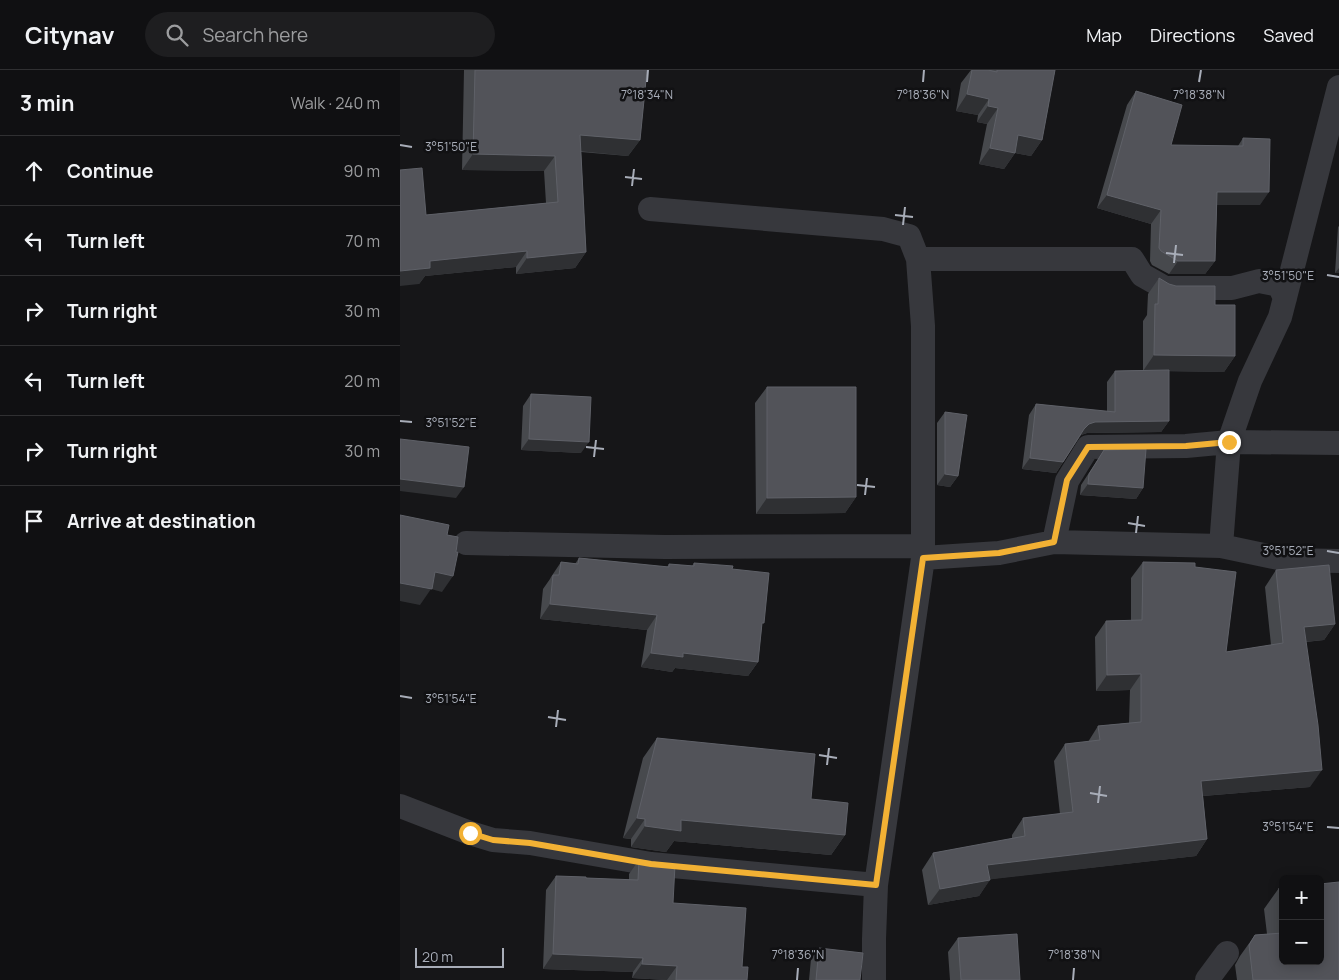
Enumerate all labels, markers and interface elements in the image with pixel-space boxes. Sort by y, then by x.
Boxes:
search box [145,12,495,57]
text: Citynav [25,18,115,51]
icon: search [163,21,191,49]
text: Search here [203,22,308,48]
text: Map [1086,23,1122,47]
text: Directions [1150,23,1235,47]
text: Saved [1263,23,1314,47]
text: 7°18'34"N [621,86,673,103]
text: 7°18'36"N [897,86,949,103]
text: 7°18'38"N [1173,86,1225,103]
text: 3 min [20,89,74,117]
text: Walk · 240 m [290,92,380,114]
text: 3°51'50"E [425,138,477,155]
icon: ahead [20,157,48,185]
text: Continue [67,158,153,184]
text: 90 m [344,160,380,182]
icon: left [20,227,48,255]
text: Turn left [67,228,145,254]
text: 70 m [345,230,380,252]
text: 3°51'50"E [1262,267,1314,284]
icon: right [20,297,48,325]
text: Turn right [67,298,157,324]
text: 30 m [345,300,380,322]
icon: left [20,367,48,395]
text: Turn left [67,368,145,394]
text: 20 m [344,370,380,392]
text: 3°51'52"E [425,414,477,431]
route end [1218,431,1241,454]
icon: right [20,437,48,465]
text: Turn right [67,438,157,464]
text: 30 m [345,440,380,462]
icon: arrive [20,507,48,535]
text: Arrive at destination [67,508,256,534]
text: 3°51'52"E [1262,542,1314,559]
text: 3°51'54"E [425,690,477,707]
text: 3°51'54"E [1262,818,1314,835]
route start [459,822,482,845]
map controls [1279,875,1324,965]
button: + [1279,875,1324,920]
button: − [1279,920,1324,965]
scale bar [415,945,504,968]
text: 7°18'36"N [772,946,824,963]
text: 7°18'38"N [1048,946,1100,963]
text: 20 m [422,947,453,966]

